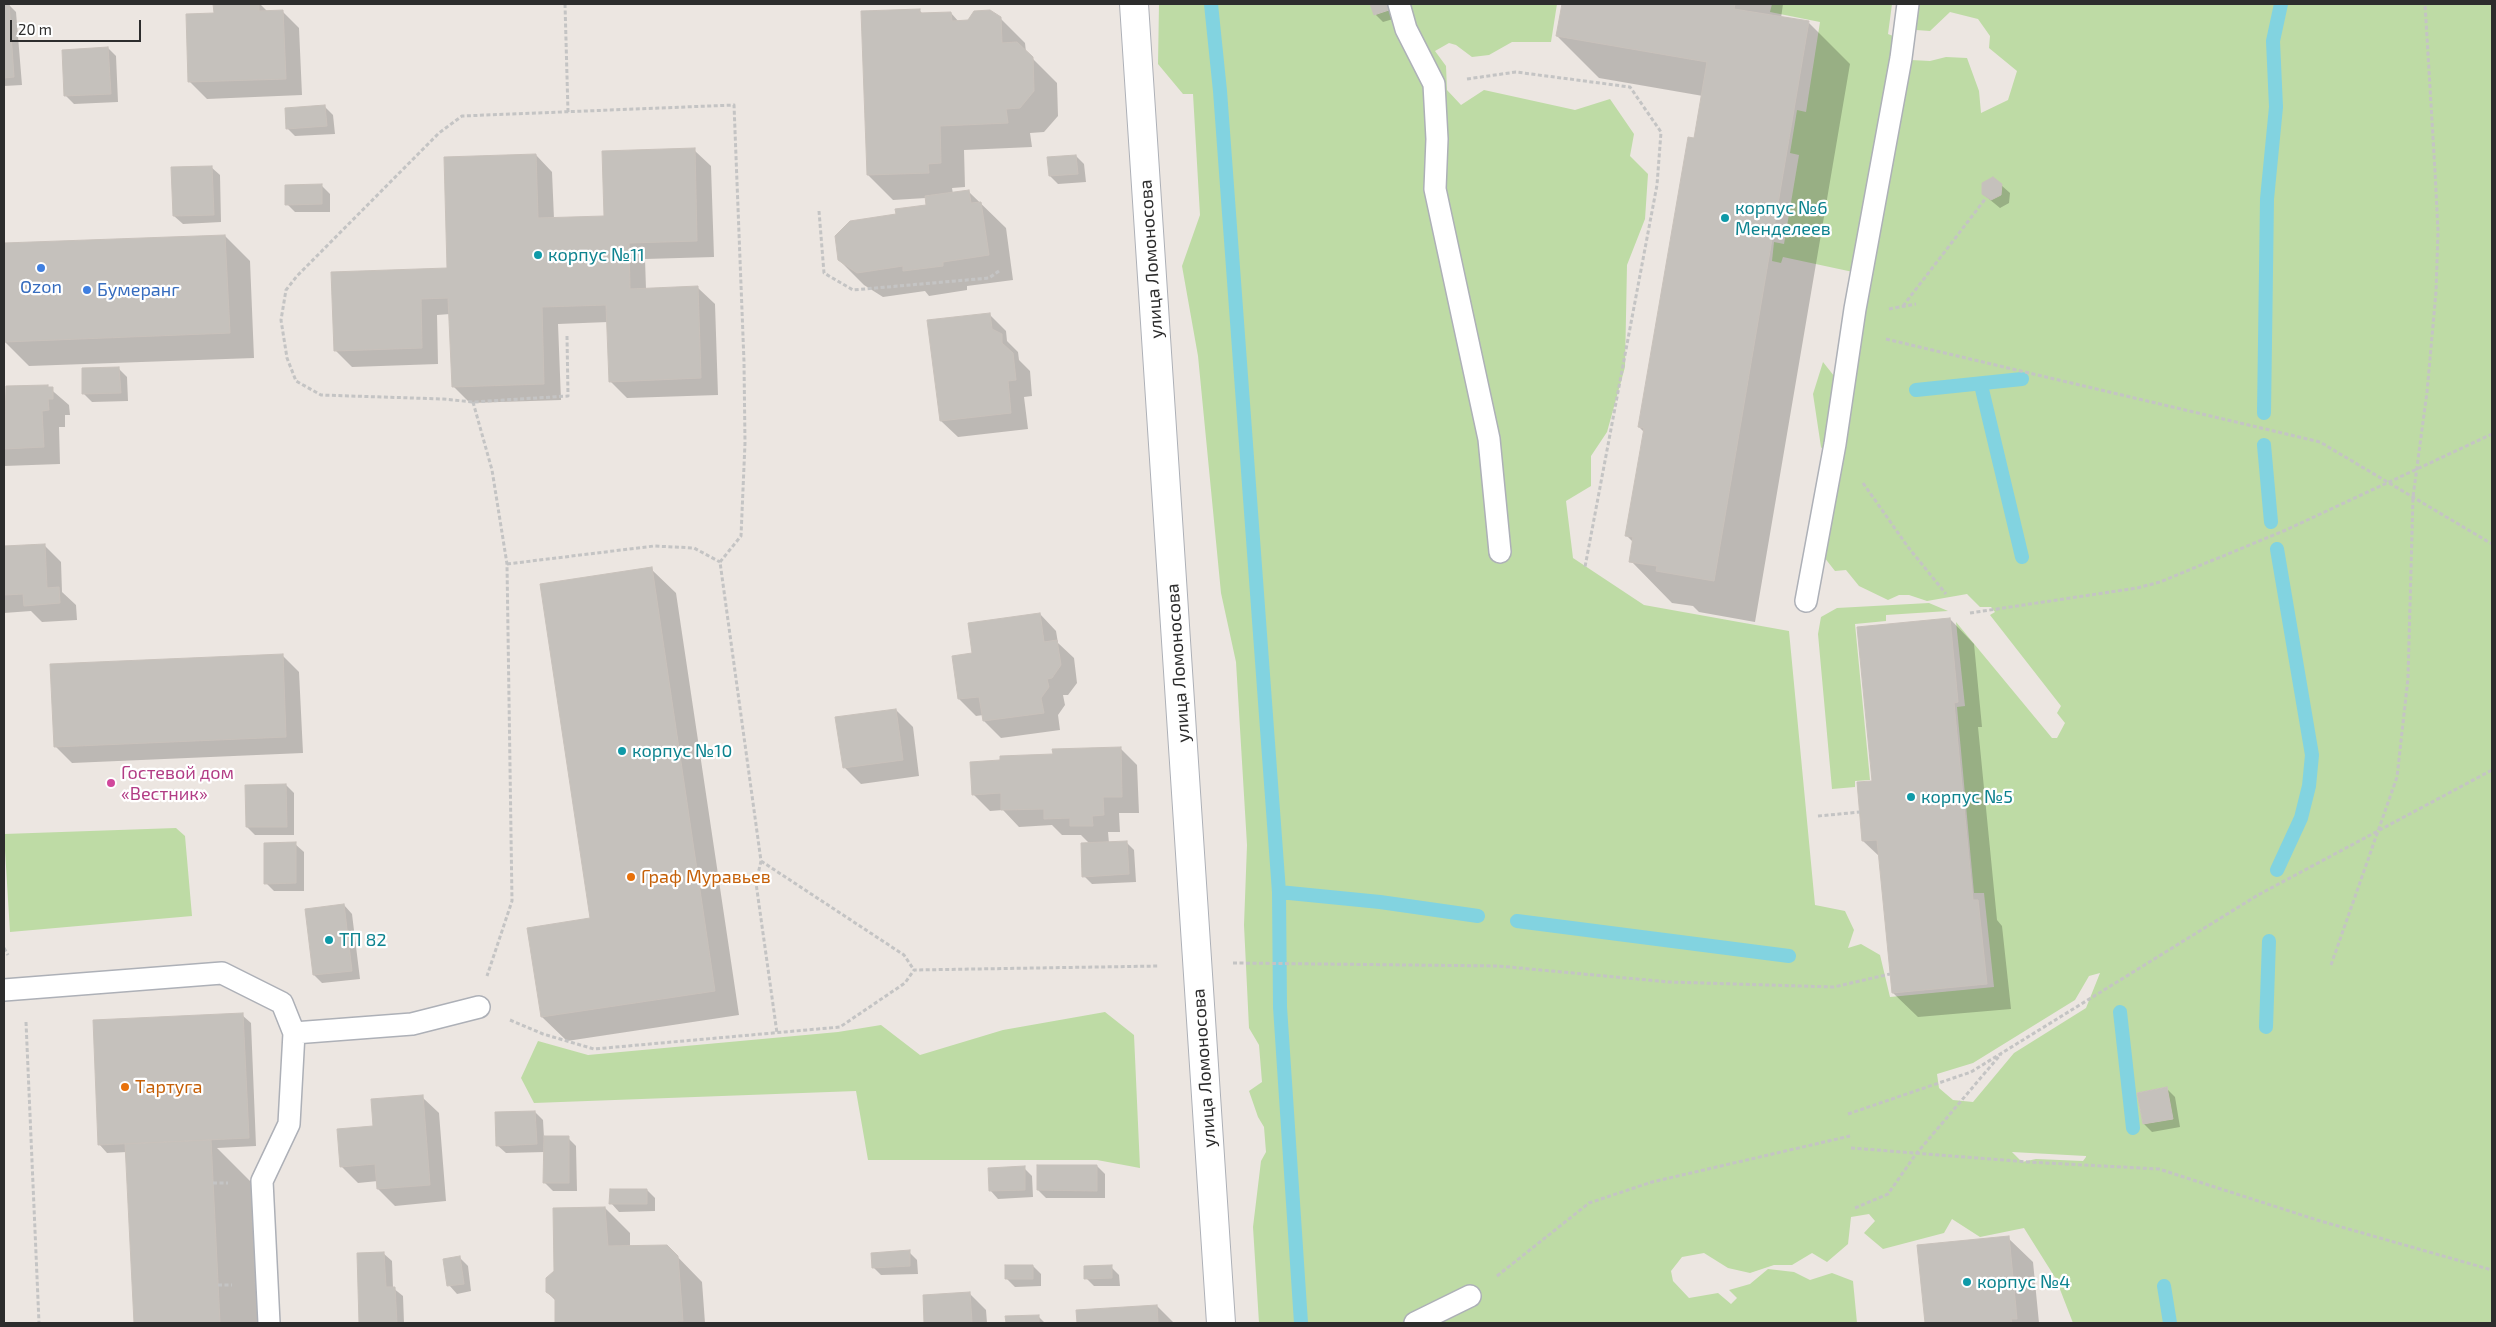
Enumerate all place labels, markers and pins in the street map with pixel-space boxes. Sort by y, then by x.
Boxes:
place label: корпус №6 Менделеев [1735,197,1831,240]
marker: корпус №6 Менделеев [1719,212,1731,224]
place label: корпус №11 [548,244,645,266]
marker: корпус №11 [532,249,544,261]
marker: Ozon [35,262,47,274]
place label: Ozon [20,276,62,298]
place label: Бумеранг [97,279,180,301]
marker: Бумеранг [81,284,93,296]
place label: корпус №10 [632,740,732,762]
marker: корпус №10 [616,745,628,757]
place label: Гостевой дом «Вестник» [121,762,234,804]
marker: Гостевой дом «Вестник» [105,777,117,789]
place label: корпус №5 [1921,786,2013,808]
marker: корпус №5 [1905,791,1917,803]
place label: Граф Муравьев [641,866,771,888]
marker: Граф Муравьев [625,871,637,883]
place label: ТП 82 [339,929,387,951]
marker: ТП 82 [323,934,335,946]
place label: Тартуга [135,1076,203,1098]
marker: Тартуга [119,1081,131,1093]
place label: корпус №4 [1977,1271,2070,1293]
marker: корпус №4 [1961,1276,1973,1288]

